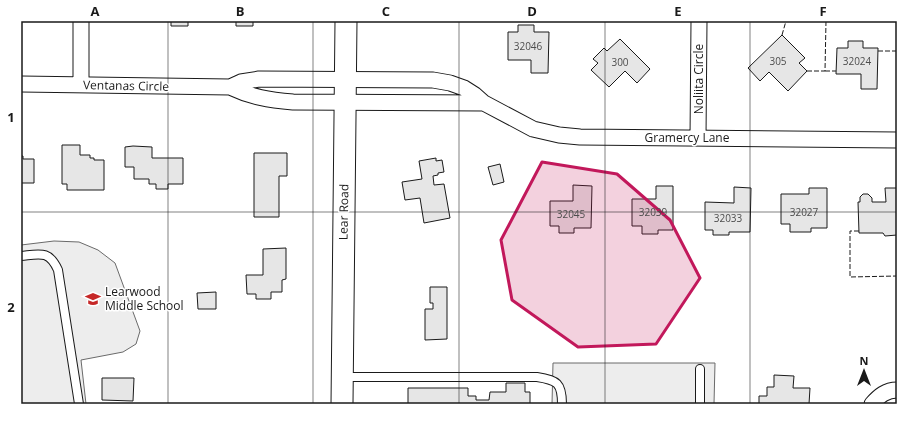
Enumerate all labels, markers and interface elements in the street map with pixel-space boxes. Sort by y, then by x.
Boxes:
text: A [91,2,100,20]
text: B [236,2,245,20]
text: C [382,2,390,20]
text: D [527,2,537,20]
text: E [674,2,682,20]
text: F [819,2,827,20]
house number: 32046 [514,39,543,53]
street label: Noliita Circle [690,44,707,114]
house number: 305 [769,54,787,68]
house number: 32024 [843,54,872,68]
house number: 300 [611,55,629,69]
street label: Ventanas Circle [83,76,169,95]
text: 1 [7,108,15,126]
street label: Gramercy Lane [645,129,730,146]
street label: Lear Road [335,184,352,240]
house number: 32039 [639,205,668,219]
house number: 32027 [790,205,819,219]
house number: 32045 [557,207,586,221]
house number: 32033 [714,211,743,225]
place label: Learwood Middle School [105,283,184,314]
school or university icon: Learwood Middle School [84,290,102,308]
text: 2 [7,298,15,316]
north arrow [844,351,884,391]
text: N [860,353,868,368]

